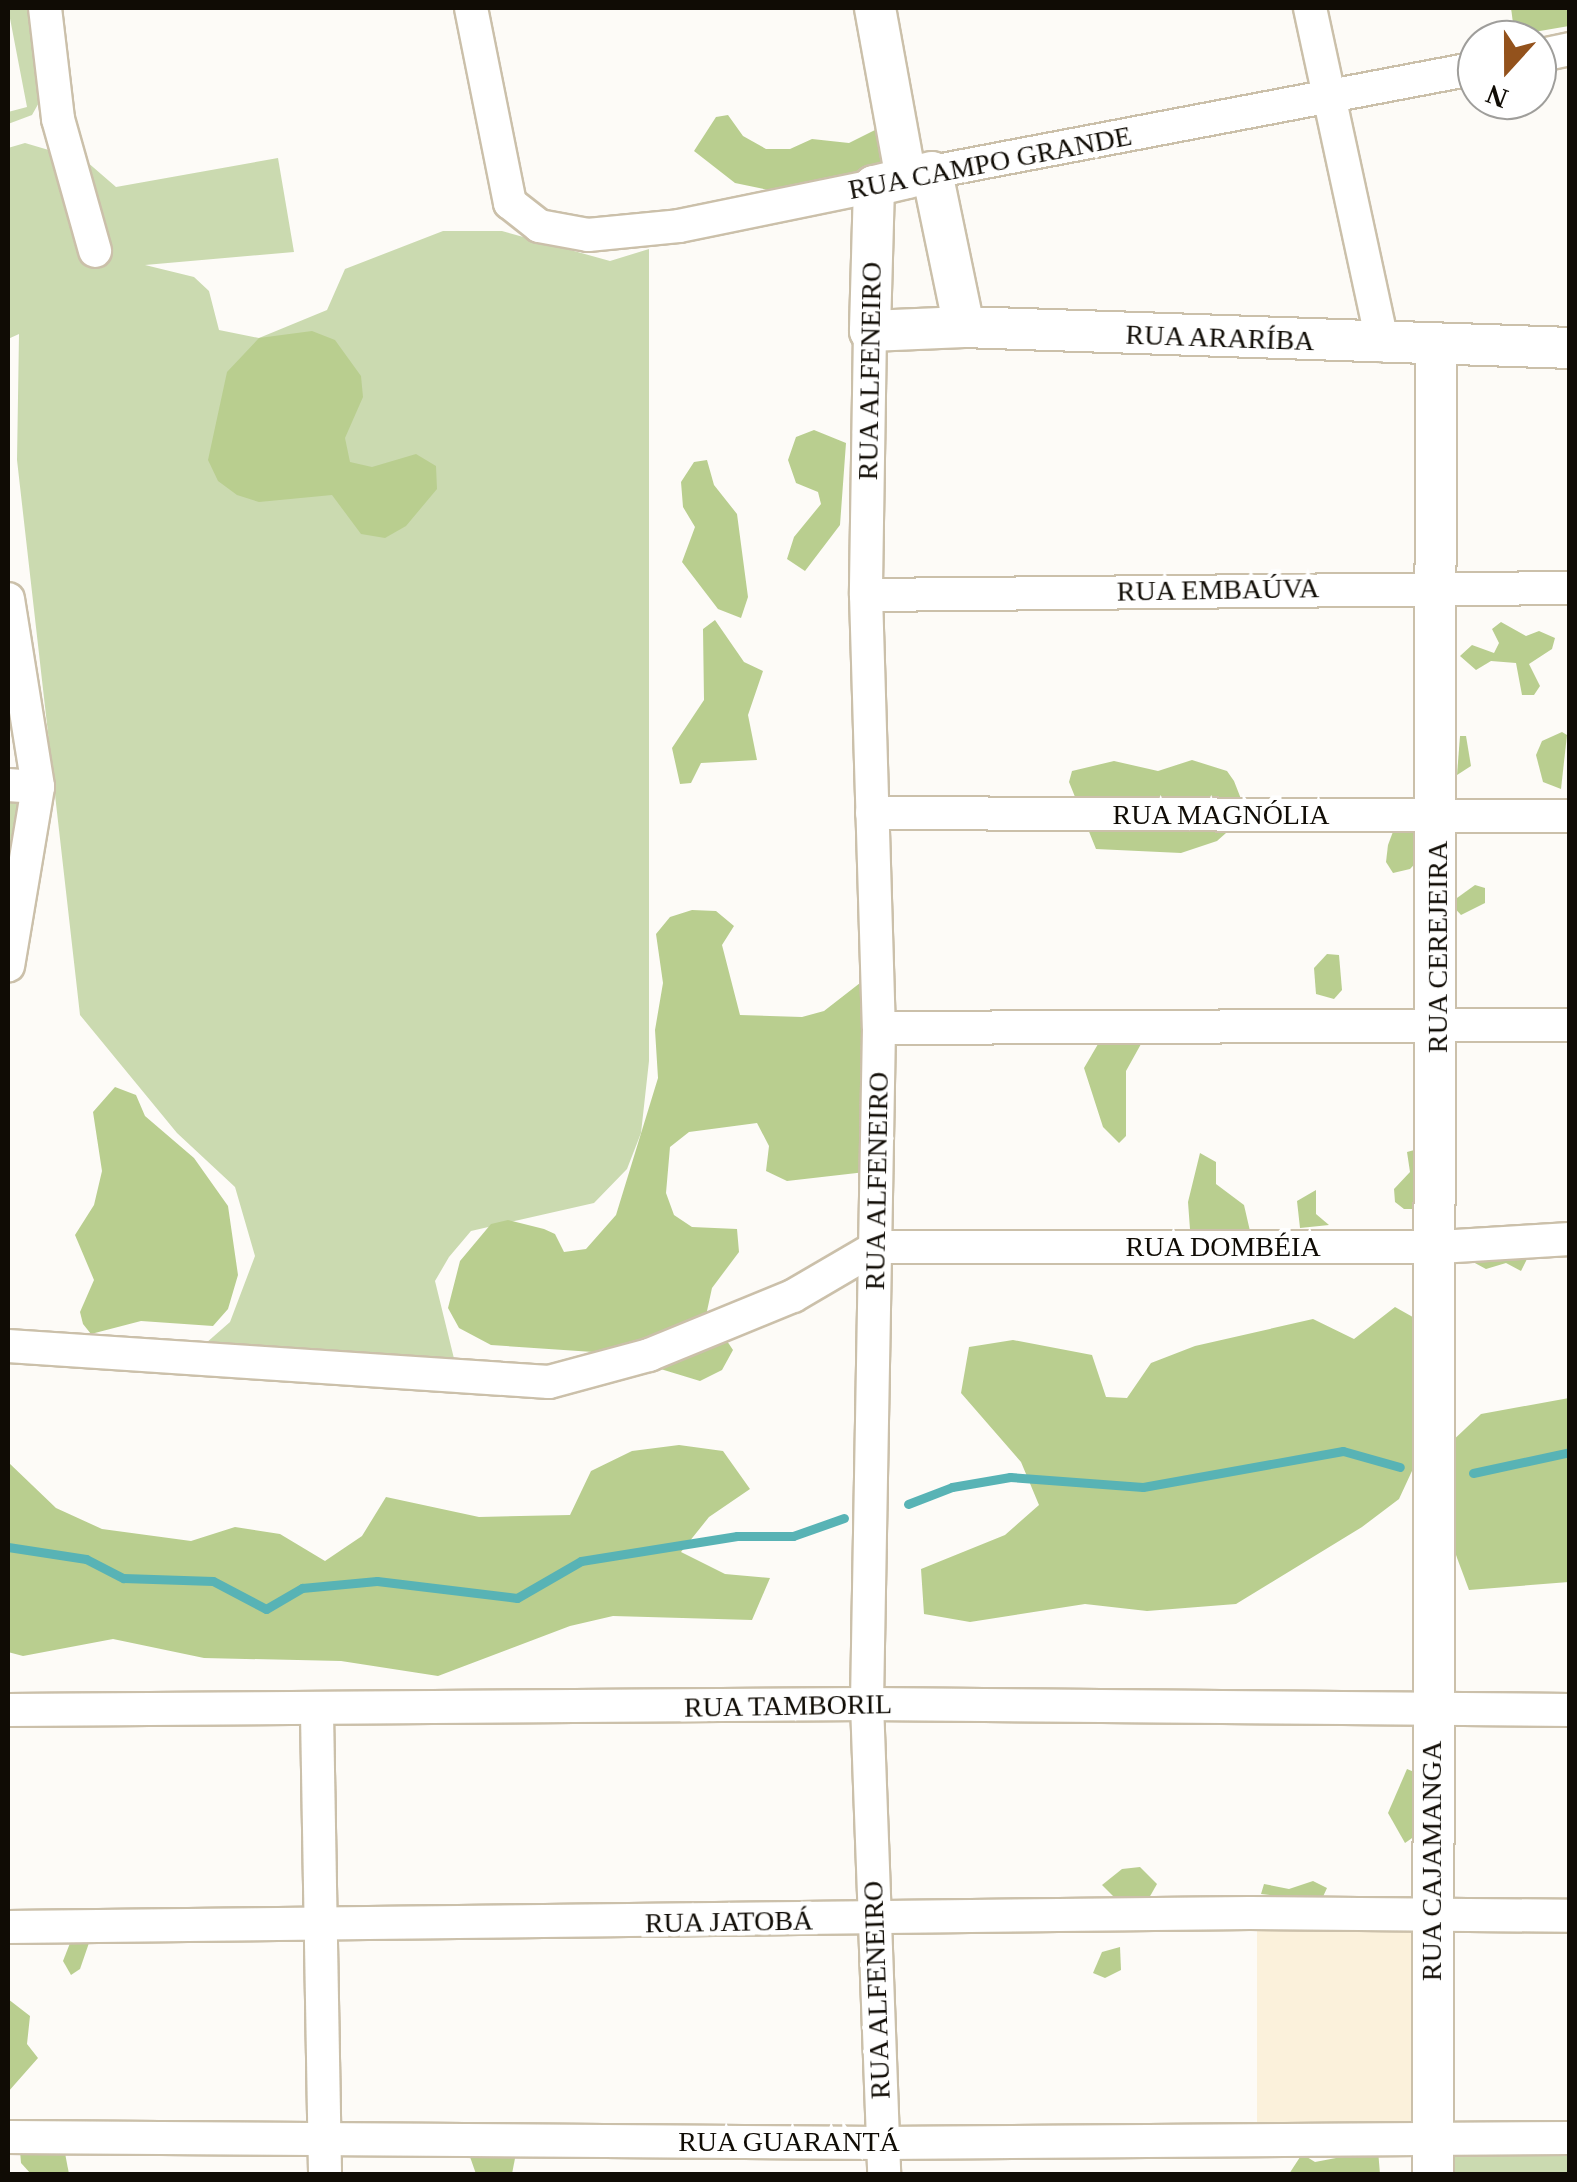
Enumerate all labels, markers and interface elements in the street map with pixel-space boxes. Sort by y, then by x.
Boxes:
north arrow [1457,20,1557,120]
text: N [1482,79,1512,115]
street label: RUA CAMPO GRANDE [845,119,1135,207]
street label: RUA ALFENEIRO [851,260,889,482]
street label: RUA ARARÍBA [1123,318,1317,358]
street label: RUA EMBAÚVA [1116,571,1320,609]
street label: RUA MAGNÓLIA [1112,798,1330,832]
street label: RUA CEREJEIRA [1421,840,1455,1054]
street label: RUA ALFENEIRO [858,1070,896,1292]
street label: RUA DOMBÉIA [1125,1230,1321,1264]
street label: RUA TAMBORIL [683,1687,893,1725]
street label: RUA CAJAMANGA [1415,1740,1449,1982]
street label: RUA ALFENEIRO [856,1879,898,2101]
street label: RUA JATOBÁ [644,1904,814,1940]
street label: RUA GUARANTÁ [677,2125,901,2159]

